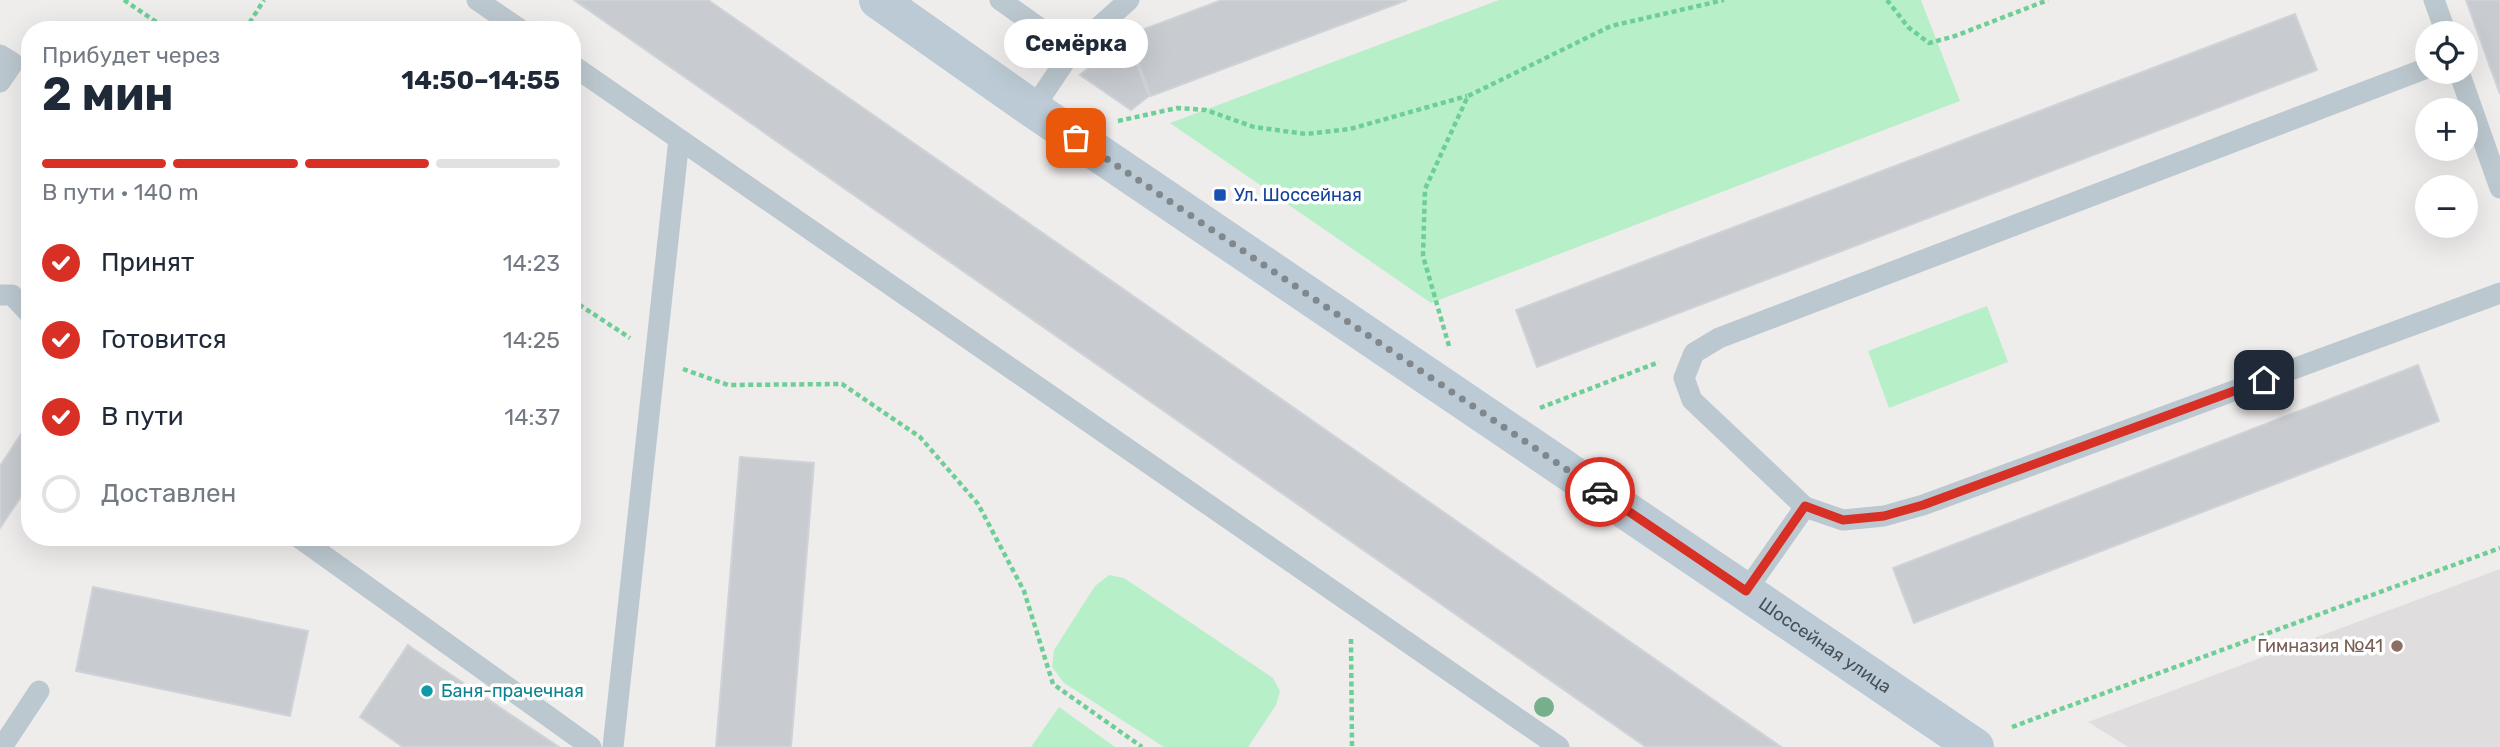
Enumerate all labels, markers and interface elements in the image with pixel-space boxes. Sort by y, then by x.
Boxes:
callout: Семёрка [1004,19,1148,68]
map controls [2415,21,2478,238]
button: locate [2415,21,2478,84]
text: Семёрка [1025,29,1127,57]
text: Прибудет через [42,41,220,69]
text: 14:50–14:55 [401,65,560,96]
text: 2 мин [42,67,174,122]
button: + [2415,98,2478,161]
pin [1046,108,1106,168]
icon: bag [1057,119,1095,157]
button: − [2415,175,2478,238]
text: В пути · 140 m [42,178,199,206]
place label: Ул. Шоссейная [1234,184,1362,206]
marker: Ул. Шоссейная [1212,187,1228,203]
icon: check [42,244,80,282]
text: Принят [101,247,194,278]
text: 14:23 [503,249,560,277]
icon: check [42,321,80,359]
text: Готовится [101,324,227,355]
text: 14:25 [503,326,560,354]
pin [2234,350,2294,410]
icon: home [2245,361,2283,399]
icon: check [42,398,80,436]
text: В пути [101,401,184,432]
text: 14:37 [504,403,560,431]
courier [1565,457,1635,527]
icon: car [1581,473,1619,511]
text: Доставлен [101,478,236,509]
street label: Шоссейная улица [1754,593,1895,698]
place label: Гимназия №41 [2257,635,2383,657]
marker: Гимназия №41 [2389,638,2405,654]
place label: Баня-прачечная [441,680,584,702]
marker: Баня-прачечная [419,683,435,699]

